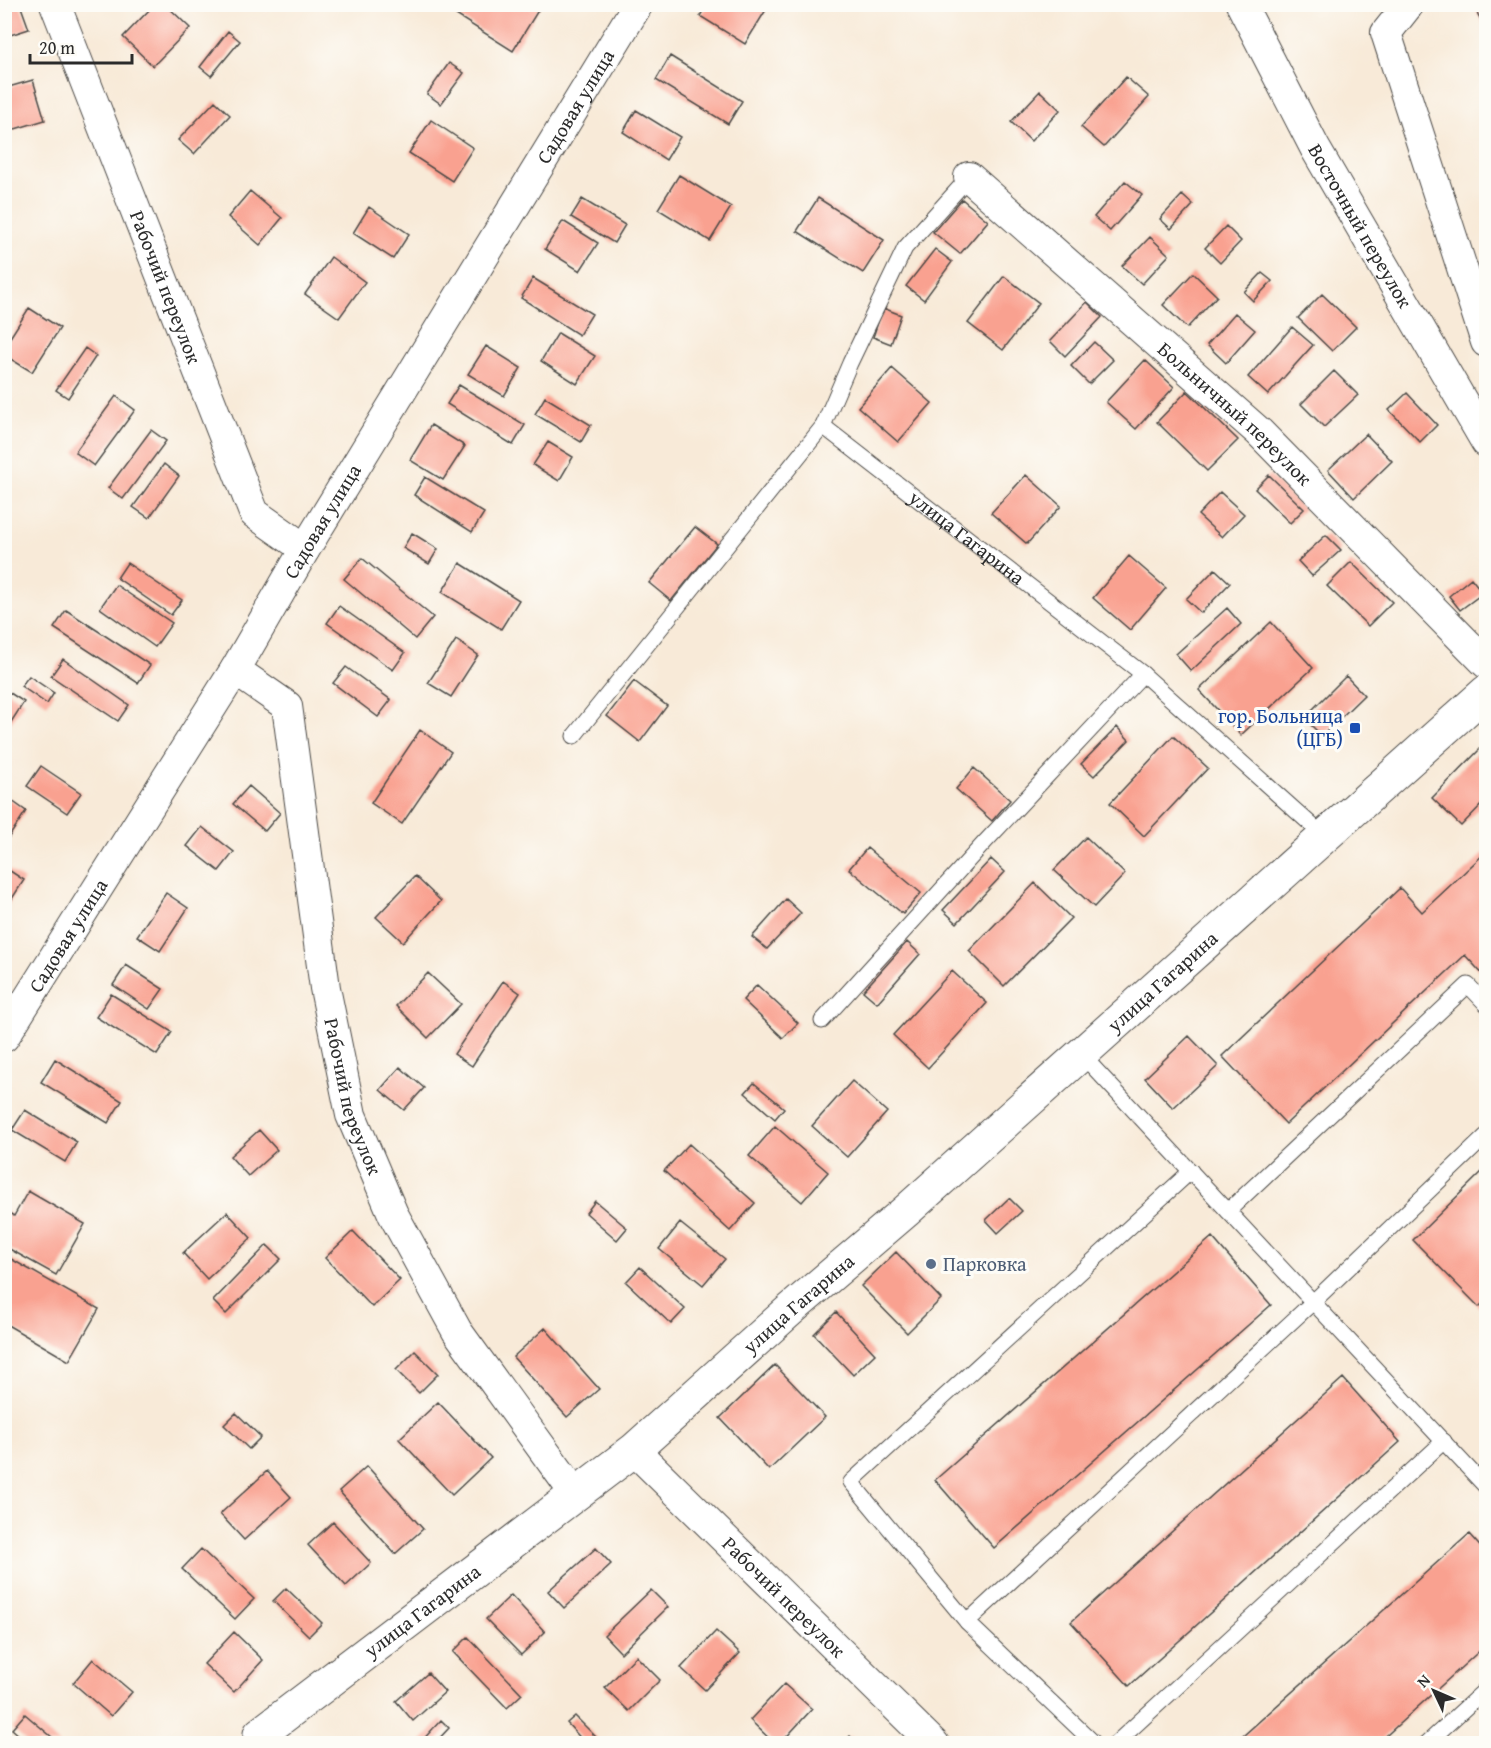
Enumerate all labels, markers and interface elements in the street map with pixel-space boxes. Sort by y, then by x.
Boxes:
scale bar [30,27,132,65]
text: 20 m [39,34,75,61]
street label: Садовая улица [529,43,621,169]
street label: Восточный переулок [1302,138,1420,314]
street label: Рабочий переулок [123,206,209,368]
street label: Больничный переулок [1152,334,1319,492]
street label: Садовая улица [276,458,368,584]
street label: улица Гагарина [902,482,1032,592]
place label: гор. Больница (ЦГБ) [1218,701,1343,753]
marker: гор. Больница (ЦГБ) [1348,721,1362,735]
street label: Садовая улица [21,872,114,998]
street label: улица Гагарина [1100,924,1224,1039]
street label: Рабочий переулок [317,1015,390,1180]
street label: улица Гагарина [735,1246,861,1361]
place label: Парковка [943,1249,1027,1278]
marker: Парковка [924,1257,938,1271]
street label: Рабочий переулок [716,1529,853,1664]
street label: улица Гагарина [357,1556,487,1665]
north arrow [1404,1661,1464,1721]
text: N [1411,1668,1436,1693]

